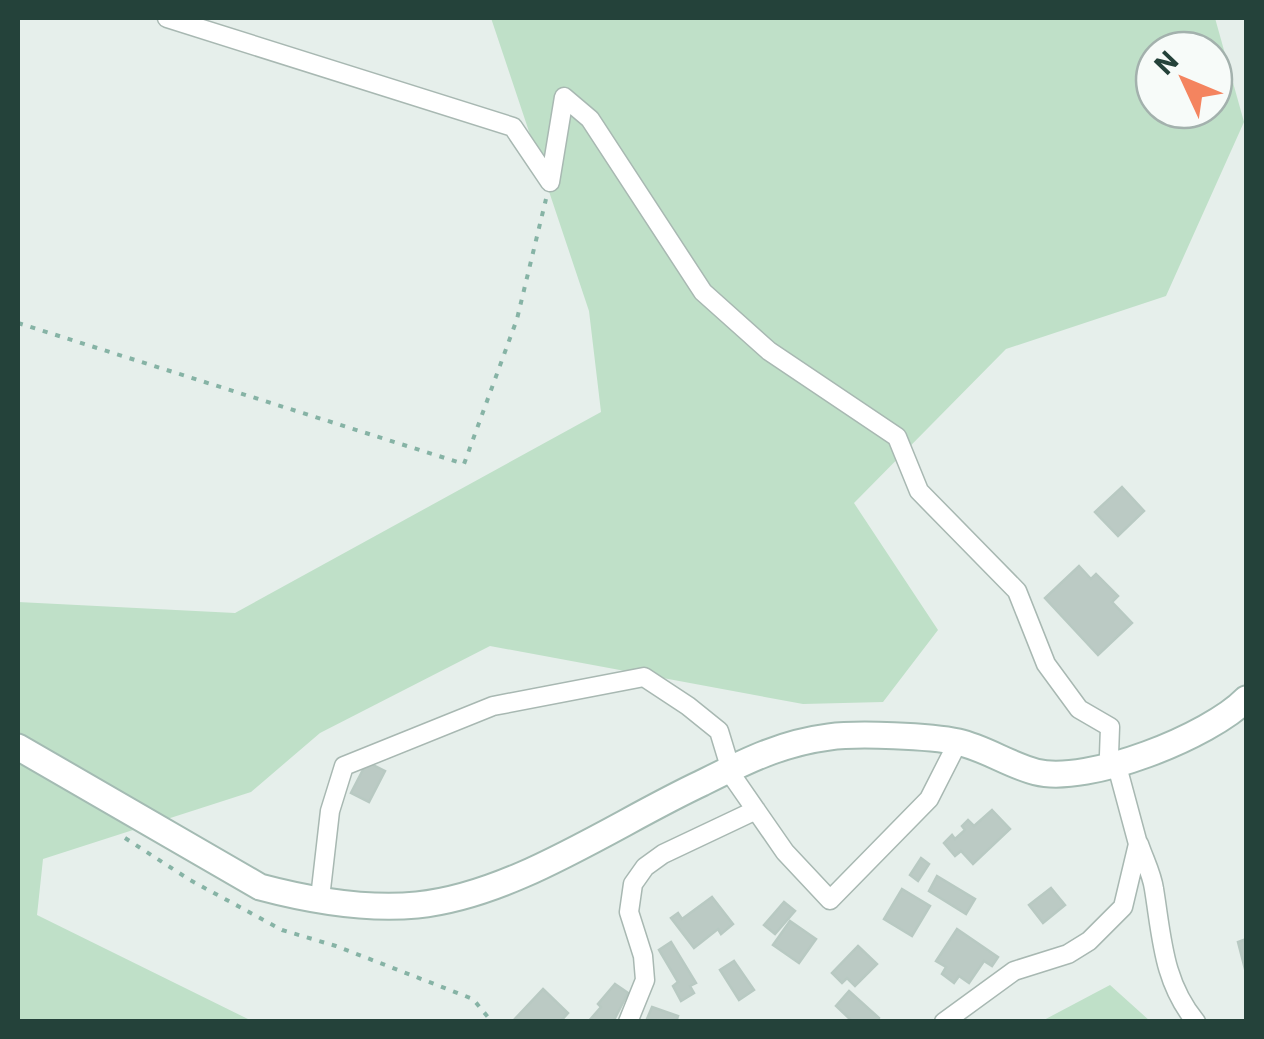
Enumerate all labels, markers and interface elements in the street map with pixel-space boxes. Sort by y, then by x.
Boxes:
north arrow [1134,30,1234,130]
text: N [1145,42,1186,82]

